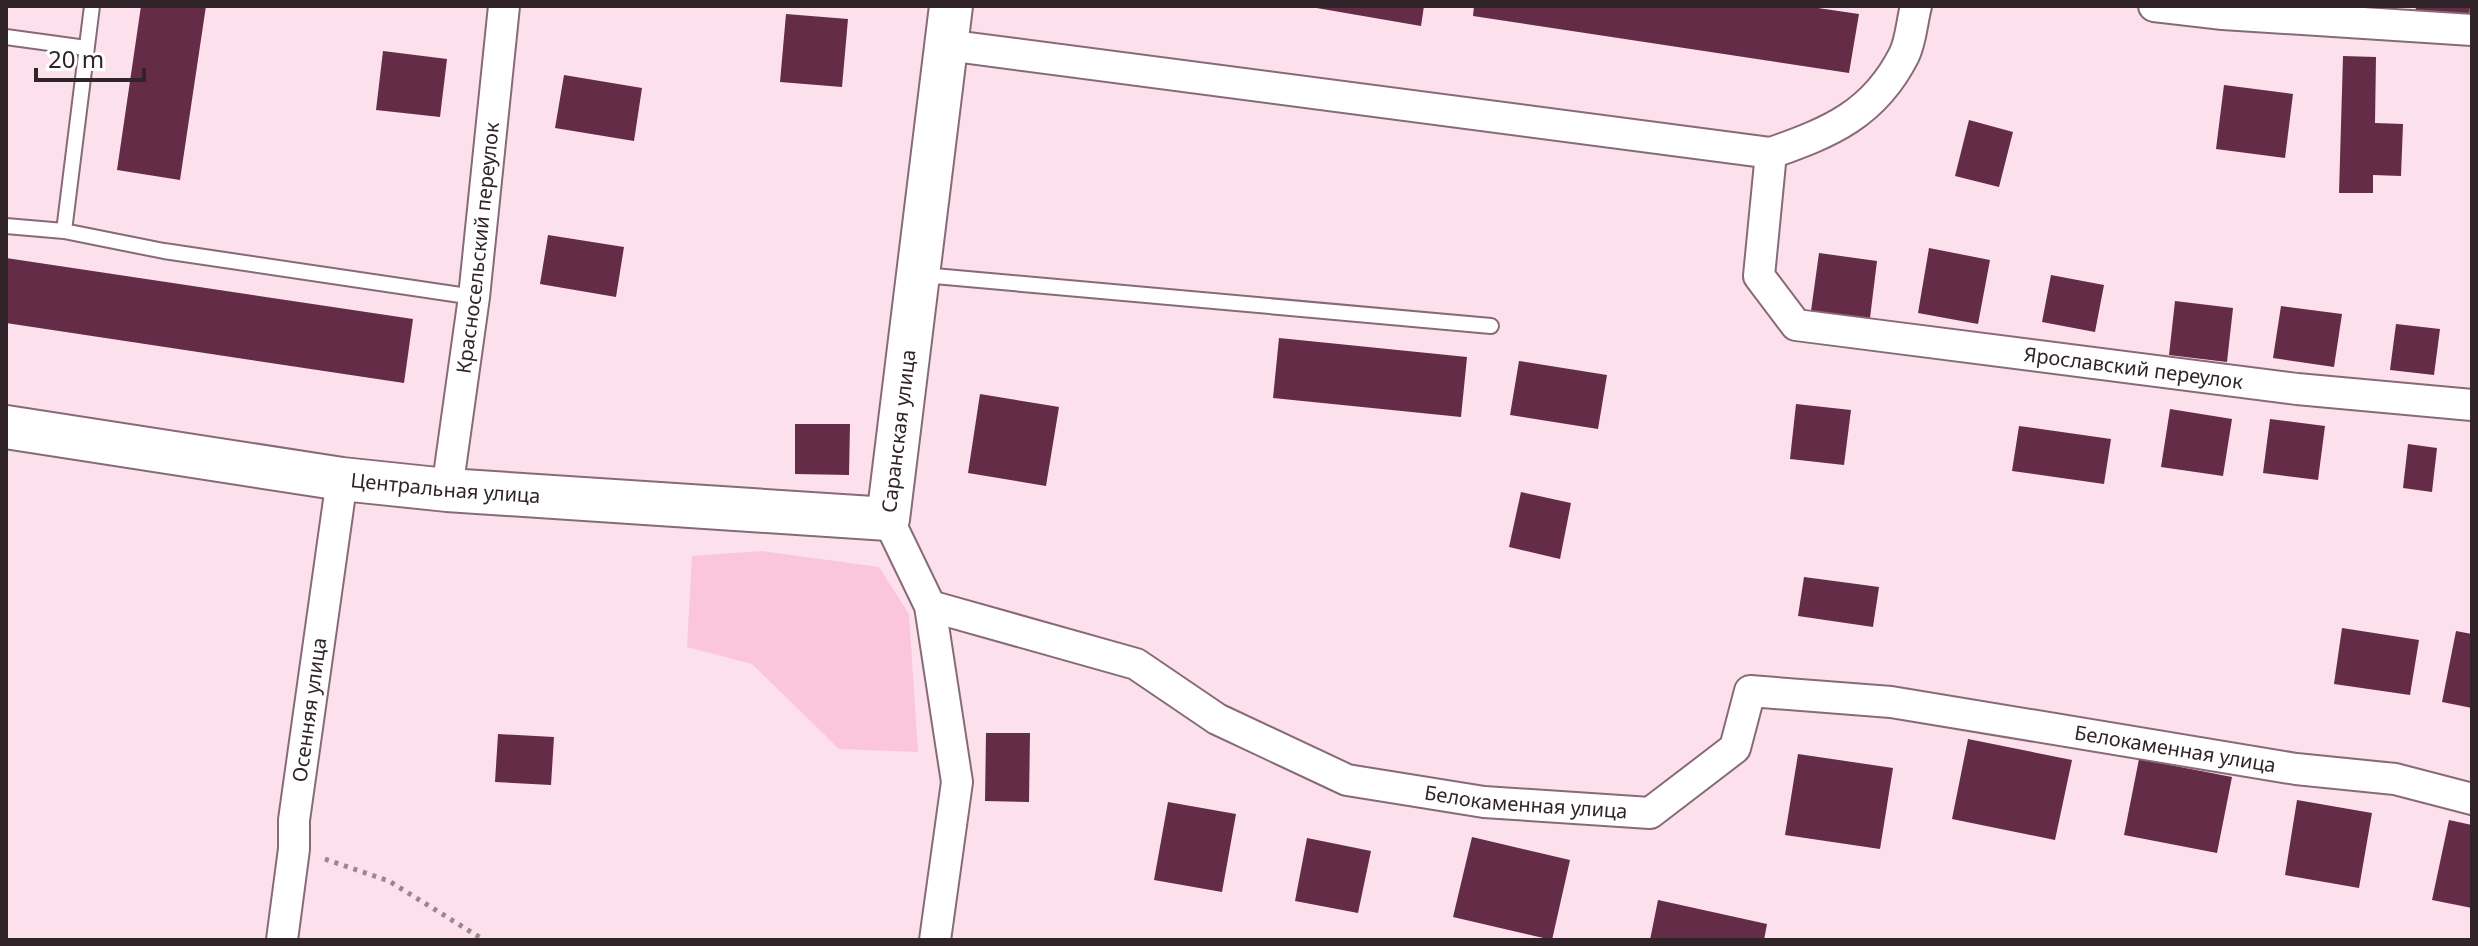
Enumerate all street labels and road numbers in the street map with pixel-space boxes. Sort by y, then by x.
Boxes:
street label: Красносельский переулок [449,121,505,375]
street label: Ярославский переулок [2022,340,2245,395]
street label: Саранская улица [875,348,922,514]
street label: Центральная улица [349,466,541,509]
street label: Осенняя улица [285,636,333,784]
street label: Белокаменная улица [2072,719,2278,778]
street label: Белокаменная улица [1422,779,1628,824]

